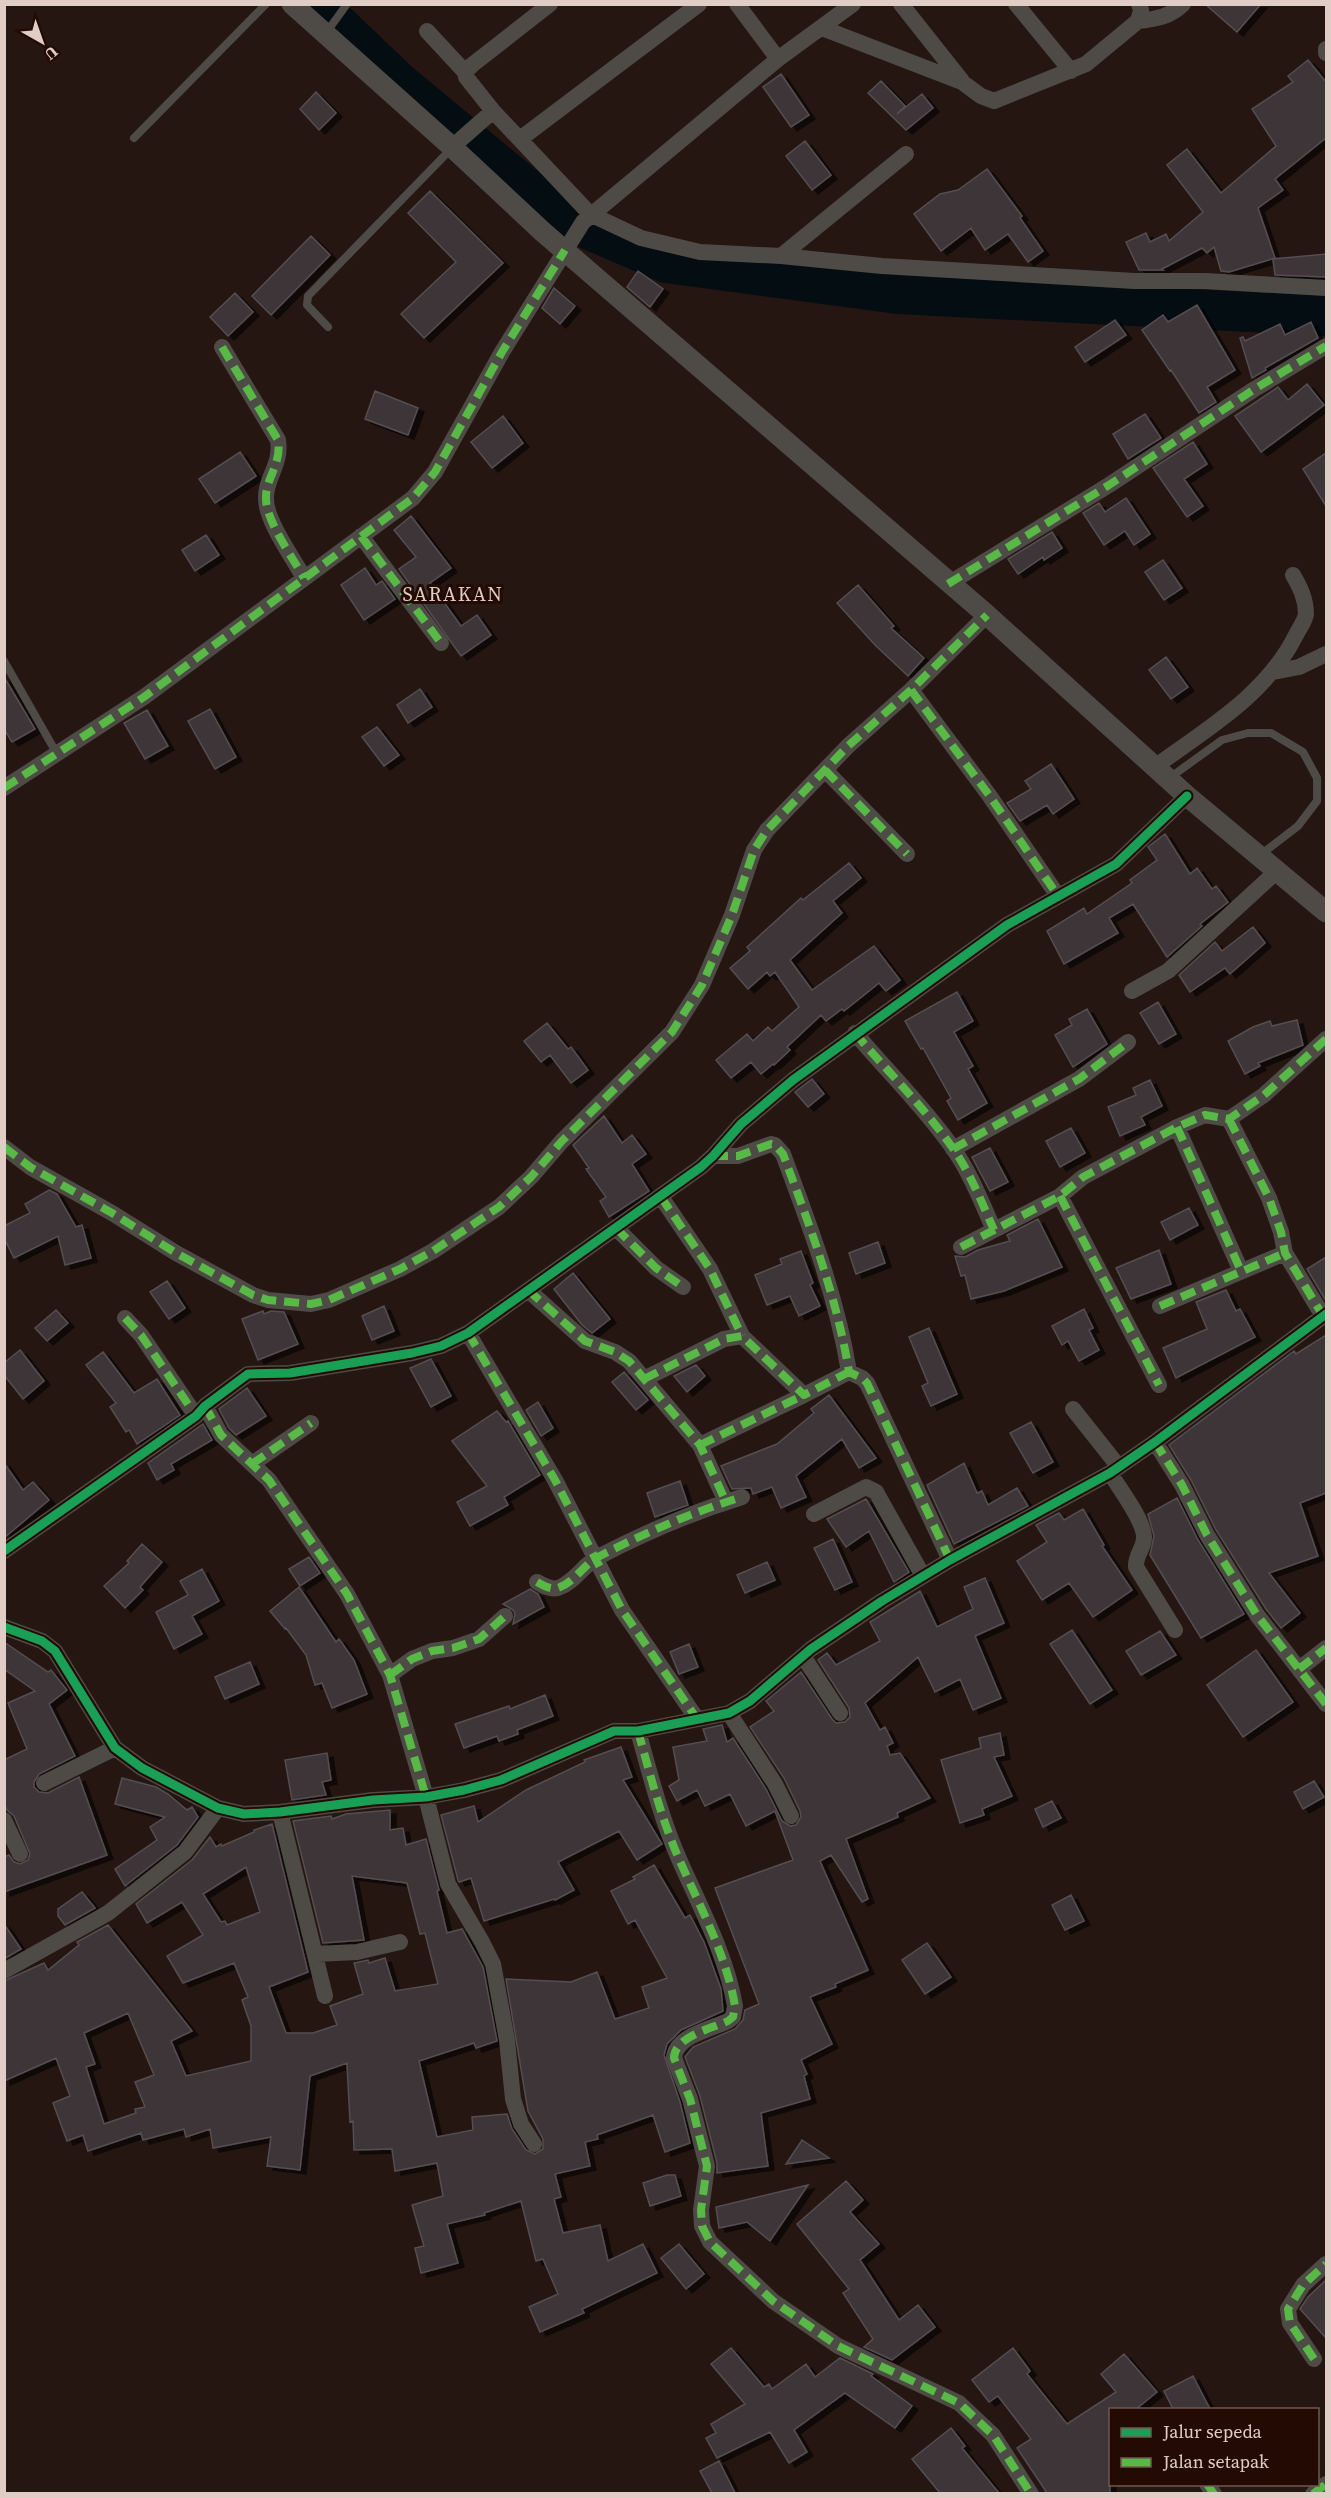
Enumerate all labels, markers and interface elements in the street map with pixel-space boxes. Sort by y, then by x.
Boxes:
north arrow [12,12,72,72]
text: U [40,41,63,66]
district label: SARAKAN [402,580,504,608]
legend [1109,2408,1319,2486]
text: Jalur sepeda [1162,2419,1262,2444]
text: Jalan setapak [1162,2449,1269,2474]

